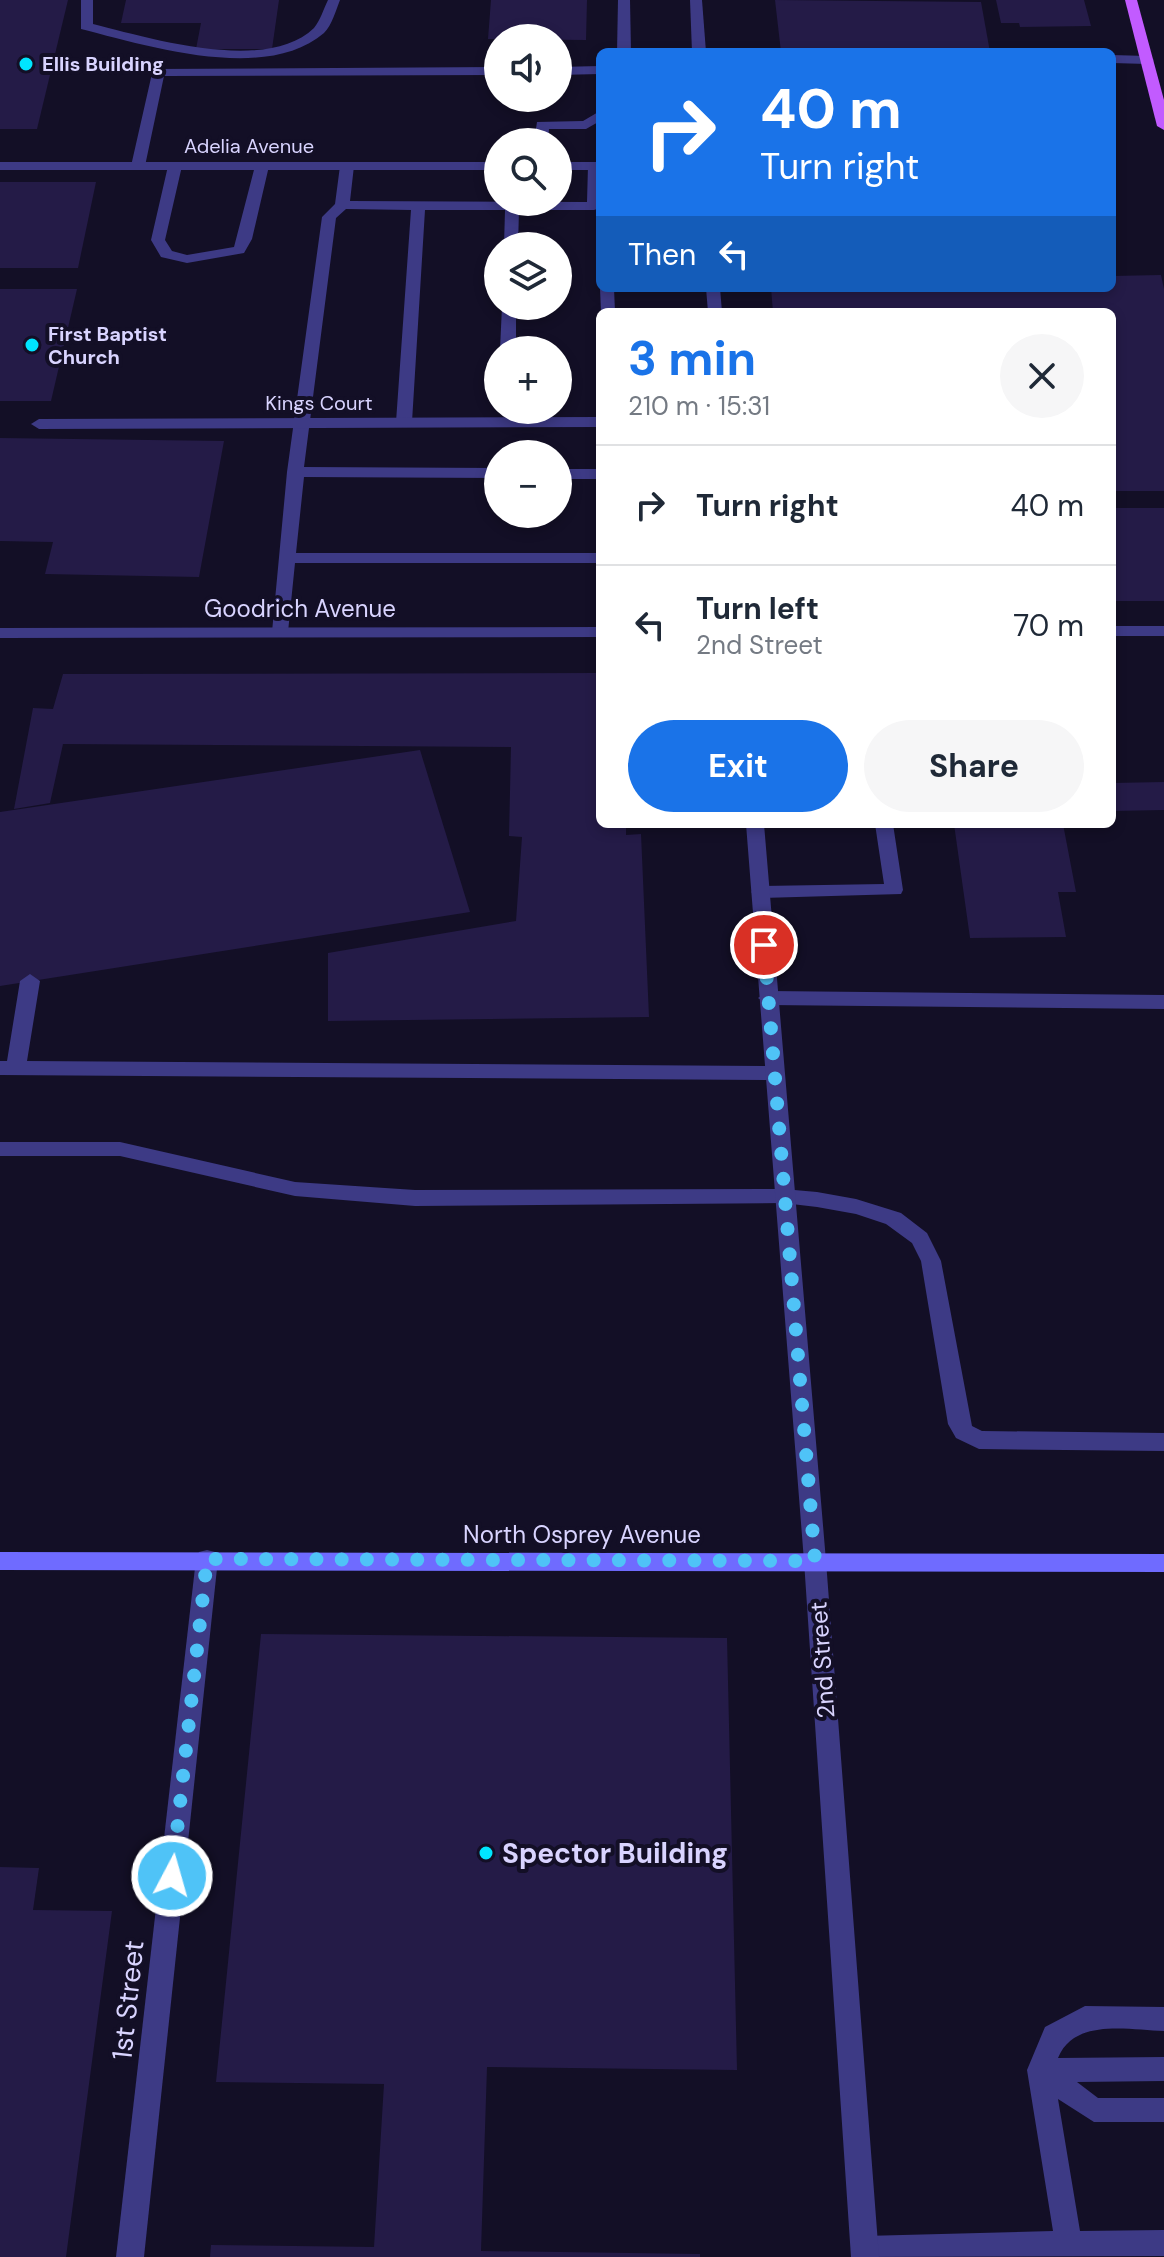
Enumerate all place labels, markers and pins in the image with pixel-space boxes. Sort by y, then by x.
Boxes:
place label: Ellis Building [42,51,164,77]
marker: Ellis Building [17,55,35,73]
place label: First Baptist Church [48,321,167,370]
marker: First Baptist Church [23,336,41,354]
pin [730,911,798,979]
place label: Spector Building [502,1835,728,1872]
marker: Spector Building [477,1844,495,1862]

